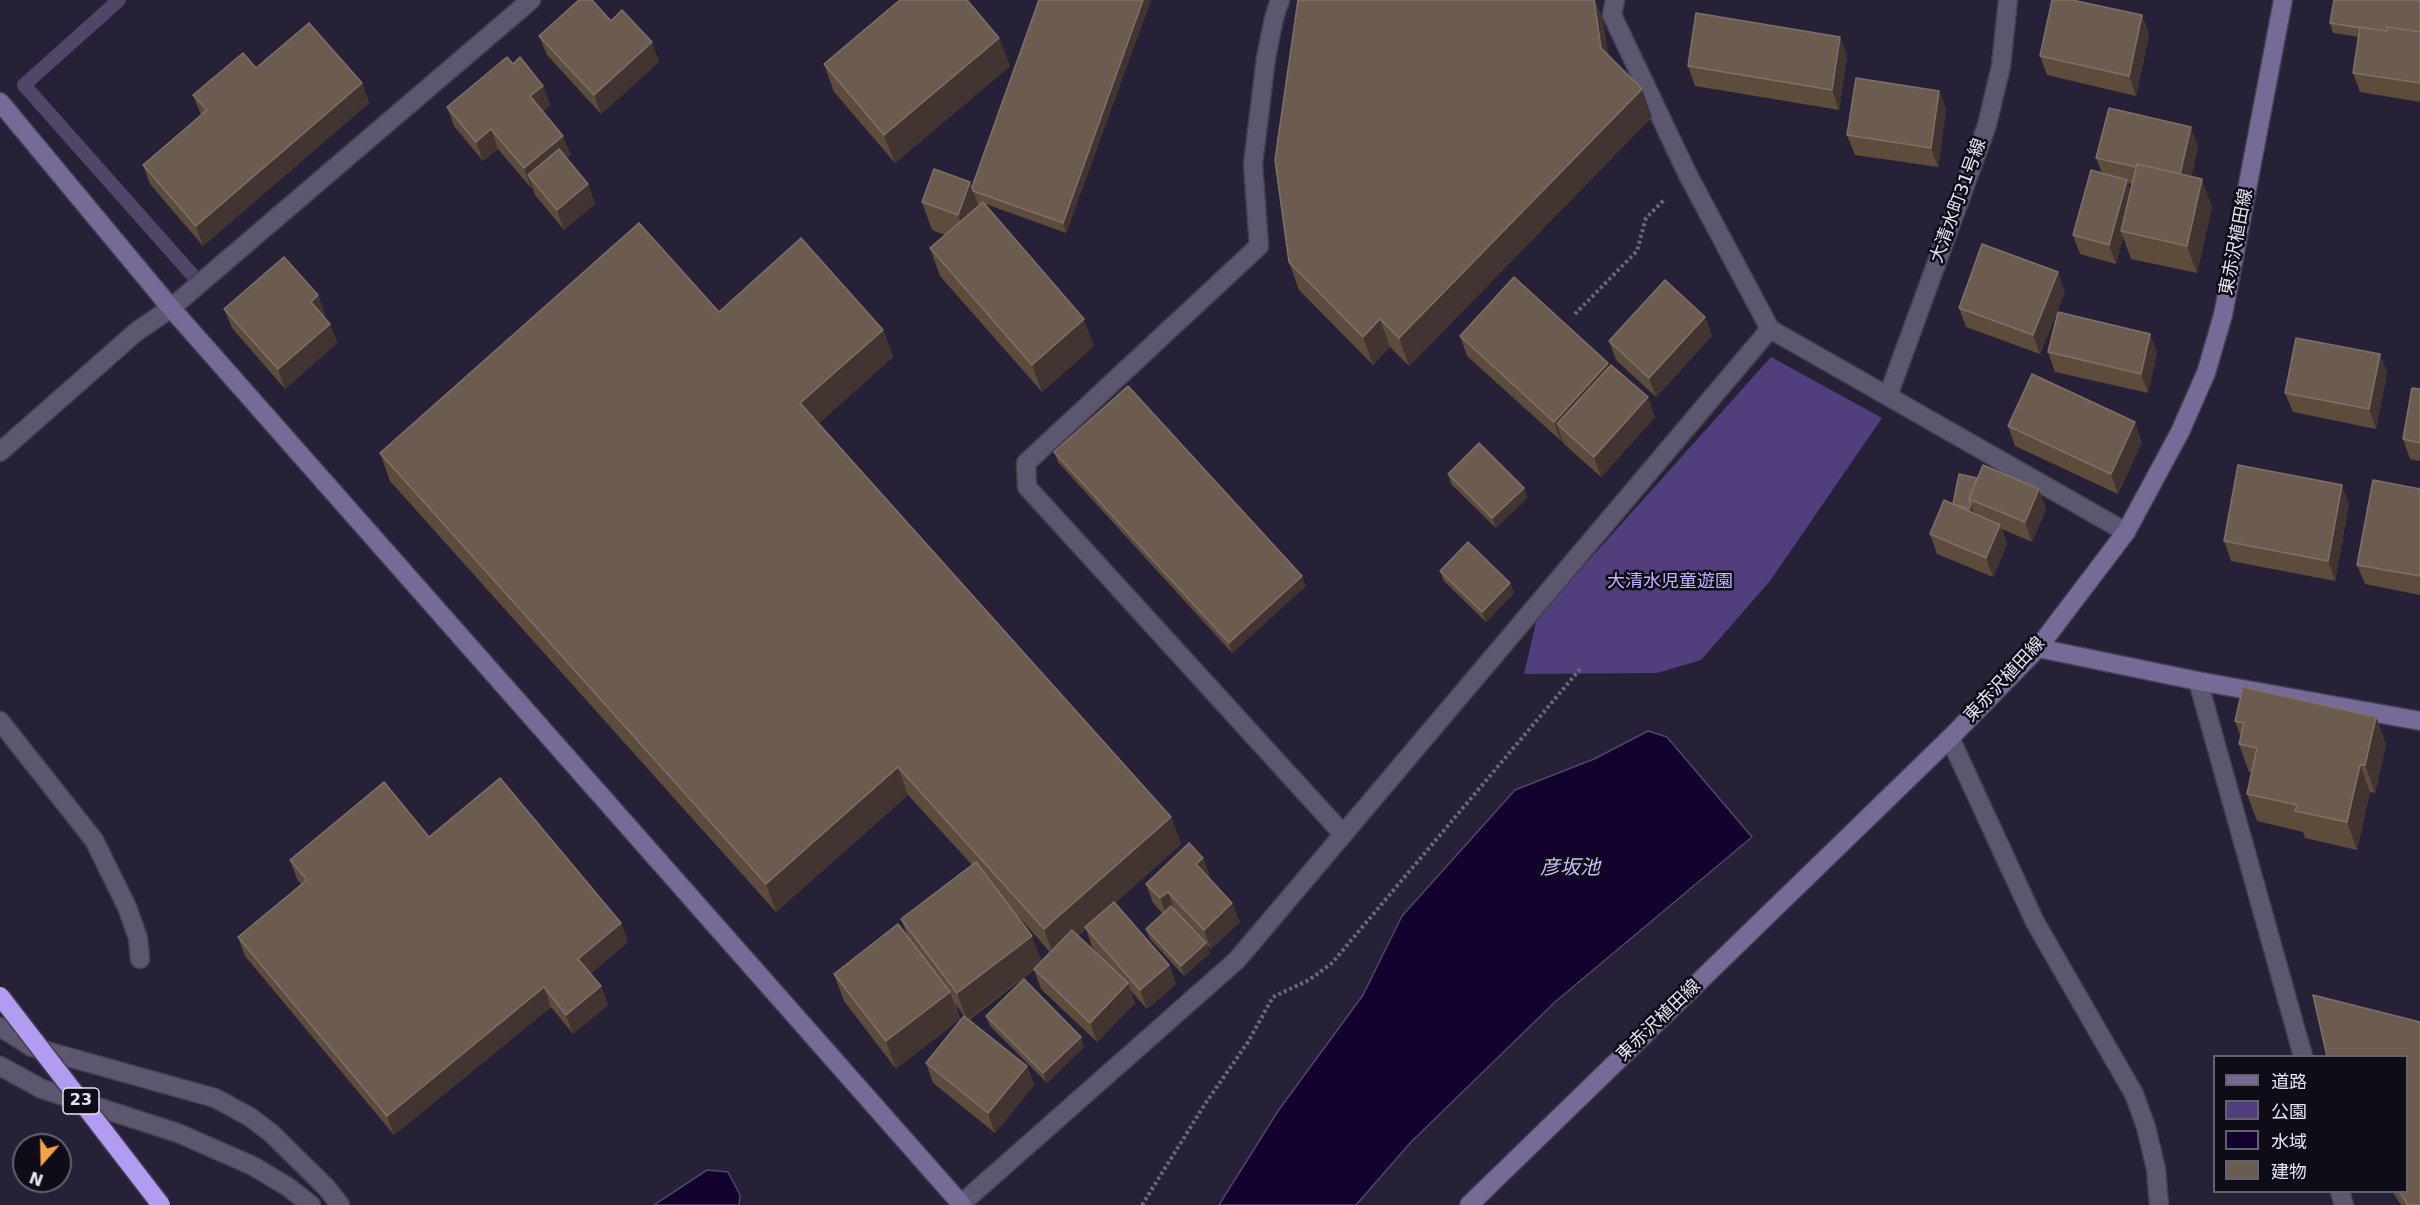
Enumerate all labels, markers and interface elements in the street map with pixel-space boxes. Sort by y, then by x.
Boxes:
street label: 大清水町31号線 [1926,136,1992,266]
street label: 東赤沢植田線 [2216,187,2258,297]
park label: 大清水児童遊園 [1607,571,1733,593]
street label: 東赤沢植田線 [1960,633,2050,727]
water label: 彦坂池 [1540,857,1600,881]
street label: 東赤沢植田線 [1613,976,1705,1066]
legend [2213,1055,2408,1193]
text: 道路 [2271,1071,2307,1092]
road number: 23 [63,1088,99,1114]
text: 公園 [2271,1101,2307,1122]
text: 水域 [2271,1131,2307,1152]
north arrow [12,1133,72,1193]
text: 建物 [2271,1161,2307,1182]
text: N [27,1167,46,1190]

